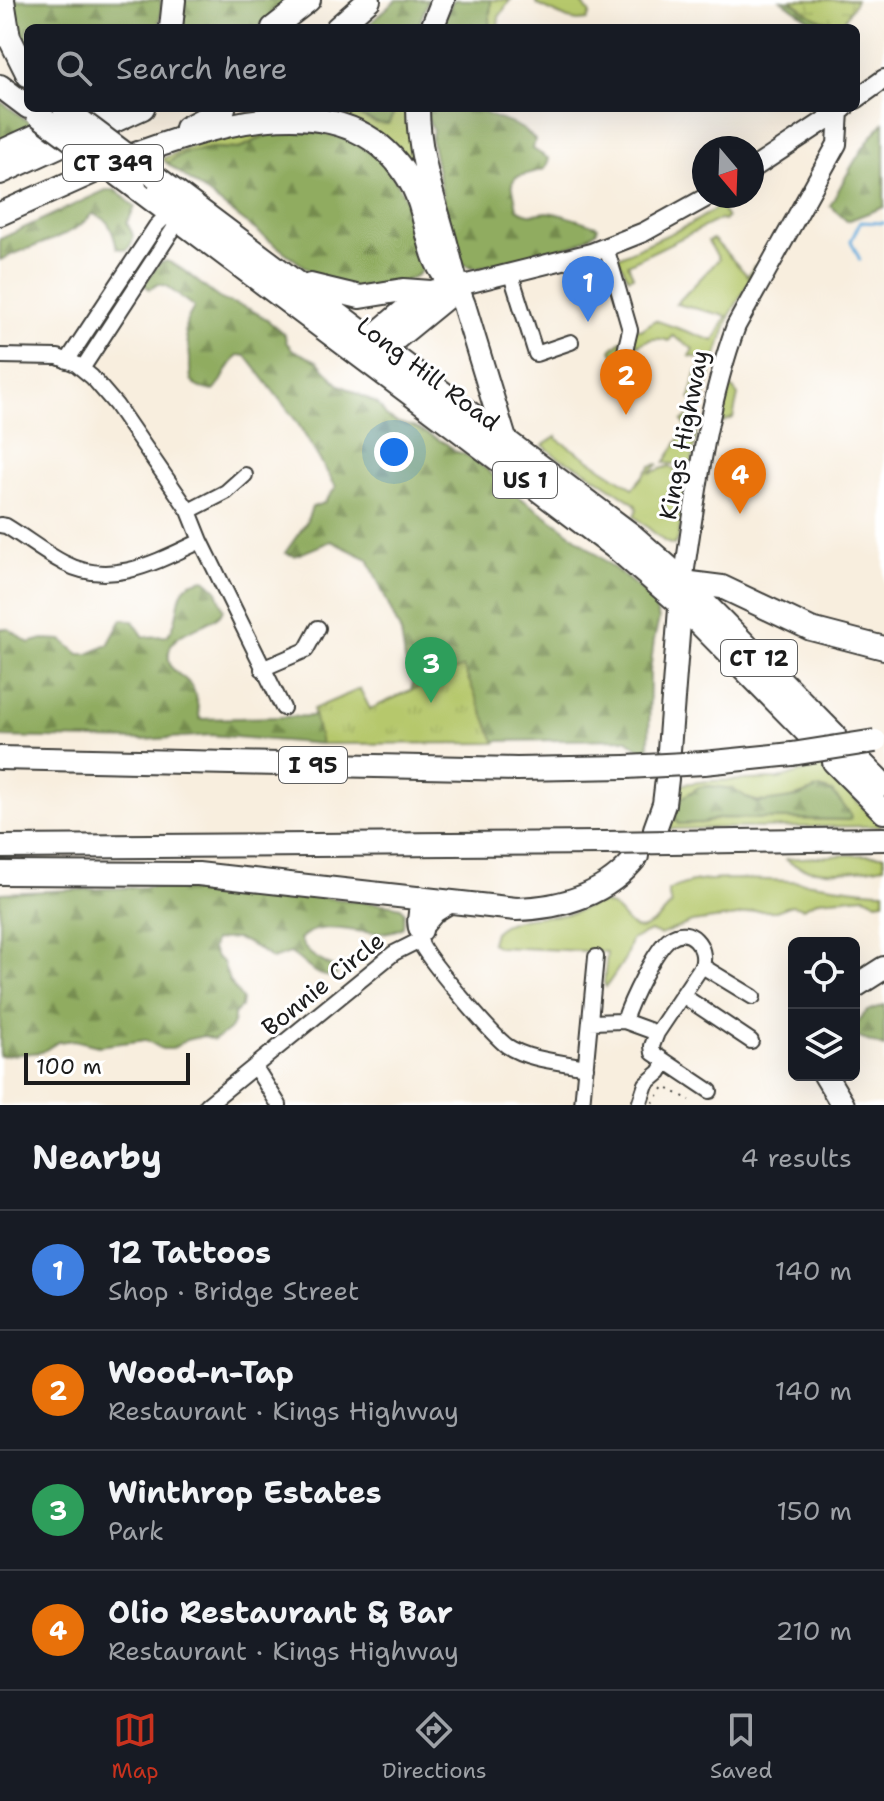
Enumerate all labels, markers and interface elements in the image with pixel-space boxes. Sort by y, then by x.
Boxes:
search box [24,24,860,112]
icon: search [52,46,96,90]
text: Search here [116,48,287,89]
north arrow [692,136,764,208]
road number: CT 349 [63,145,163,181]
pin: 1 [562,256,614,322]
street label: Long Hill Road [350,310,506,438]
street label: Kings Highway [652,347,716,523]
pin: 2 [600,349,652,415]
your location [374,432,414,472]
pin: 4 [714,448,766,514]
road number: US 1 [493,462,557,498]
pin: 3 [405,637,457,703]
road number: CT 12 [721,640,797,676]
road number: I 95 [279,747,347,783]
street label: Bonnie Circle [255,925,391,1043]
map controls [788,937,860,1081]
button: locate [788,937,860,1009]
button: layers [788,1009,860,1081]
scale bar [24,1049,190,1085]
text: 100 m [36,1052,102,1081]
text: Nearby [32,1134,162,1180]
text: 4 results [740,1140,852,1175]
text: 12 Tattoos [108,1232,271,1273]
text: 1 [52,1253,64,1288]
text: 140 m [775,1253,852,1288]
text: Shop · Bridge Street [108,1273,359,1308]
text: Wood-n-Tap [108,1352,294,1393]
text: 2 [49,1373,67,1408]
text: 140 m [775,1373,852,1408]
text: Restaurant · Kings Highway [108,1393,459,1428]
text: Winthrop Estates [108,1472,382,1513]
text: 3 [49,1493,67,1528]
text: 150 m [776,1493,852,1528]
text: Park [108,1513,164,1548]
text: Olio Restaurant & Bar [108,1592,453,1633]
text: 4 [49,1613,67,1648]
text: 210 m [775,1613,852,1648]
text: Restaurant · Kings Highway [108,1633,459,1668]
tab: Map [112,1708,159,1785]
tab: Directions [382,1708,487,1785]
tab: Saved [710,1708,772,1785]

